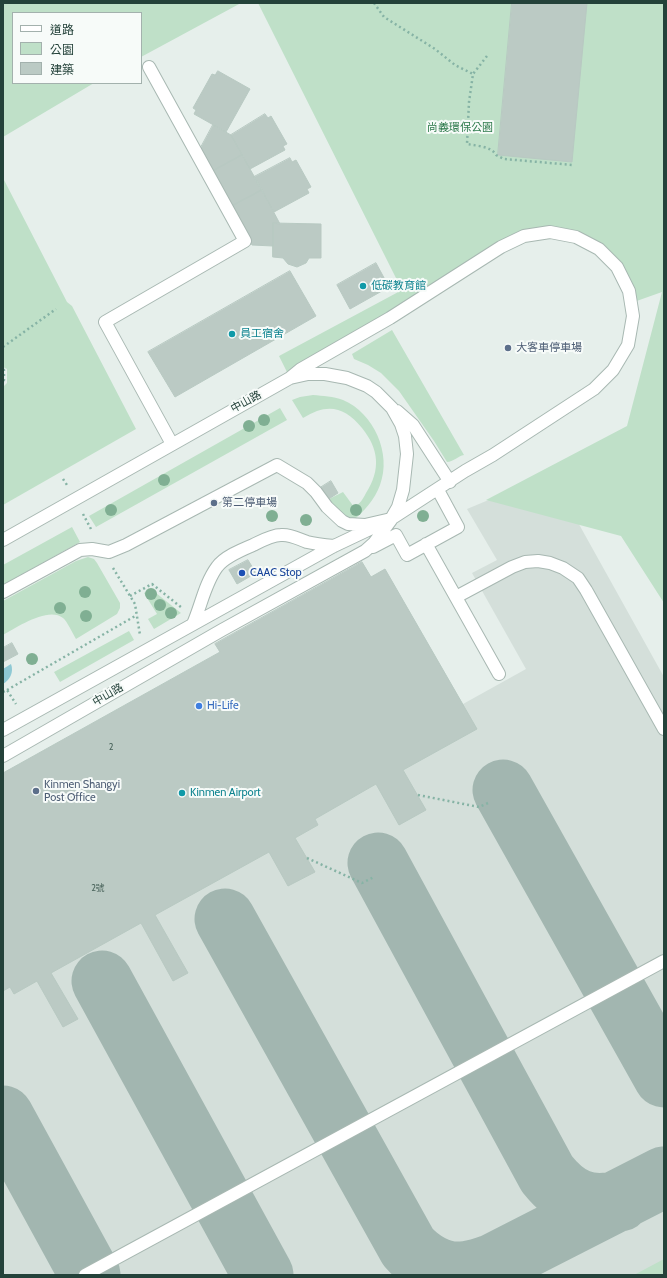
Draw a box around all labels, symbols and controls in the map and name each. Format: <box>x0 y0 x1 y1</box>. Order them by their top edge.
legend <box>12 12 142 84</box>
text: 道路 <box>50 22 74 37</box>
text: 公園 <box>50 42 74 57</box>
text: 建築 <box>50 62 74 77</box>
park label: 尚義環保公園 <box>427 121 493 135</box>
place label: 低碳教育館 <box>371 279 426 293</box>
marker: 低碳教育館 <box>358 281 368 291</box>
place label: 員工宿舍 <box>240 327 284 341</box>
marker: 員工宿舍 <box>227 329 237 339</box>
place label: 大客車停車場 <box>516 341 582 355</box>
marker: 大客車停車場 <box>503 343 513 353</box>
street label: 中山路 <box>228 388 264 416</box>
place label: 第二停車場 <box>222 496 277 510</box>
marker: 第二停車場 <box>209 498 219 508</box>
place label: CAAC Stop <box>250 566 302 580</box>
marker: CAAC Stop <box>237 568 247 578</box>
street label: 中山路 <box>90 681 126 709</box>
place label: Hi-Life <box>207 699 239 713</box>
marker: Hi-Life <box>194 701 204 711</box>
house number: 2 <box>109 742 113 752</box>
place label: Kinmen Shangyi Post Office <box>44 778 120 804</box>
marker: Kinmen Shangyi Post Office <box>31 786 41 796</box>
place label: Kinmen Airport <box>190 786 261 800</box>
marker: Kinmen Airport <box>177 788 187 798</box>
house number: 2號 <box>91 883 105 893</box>

